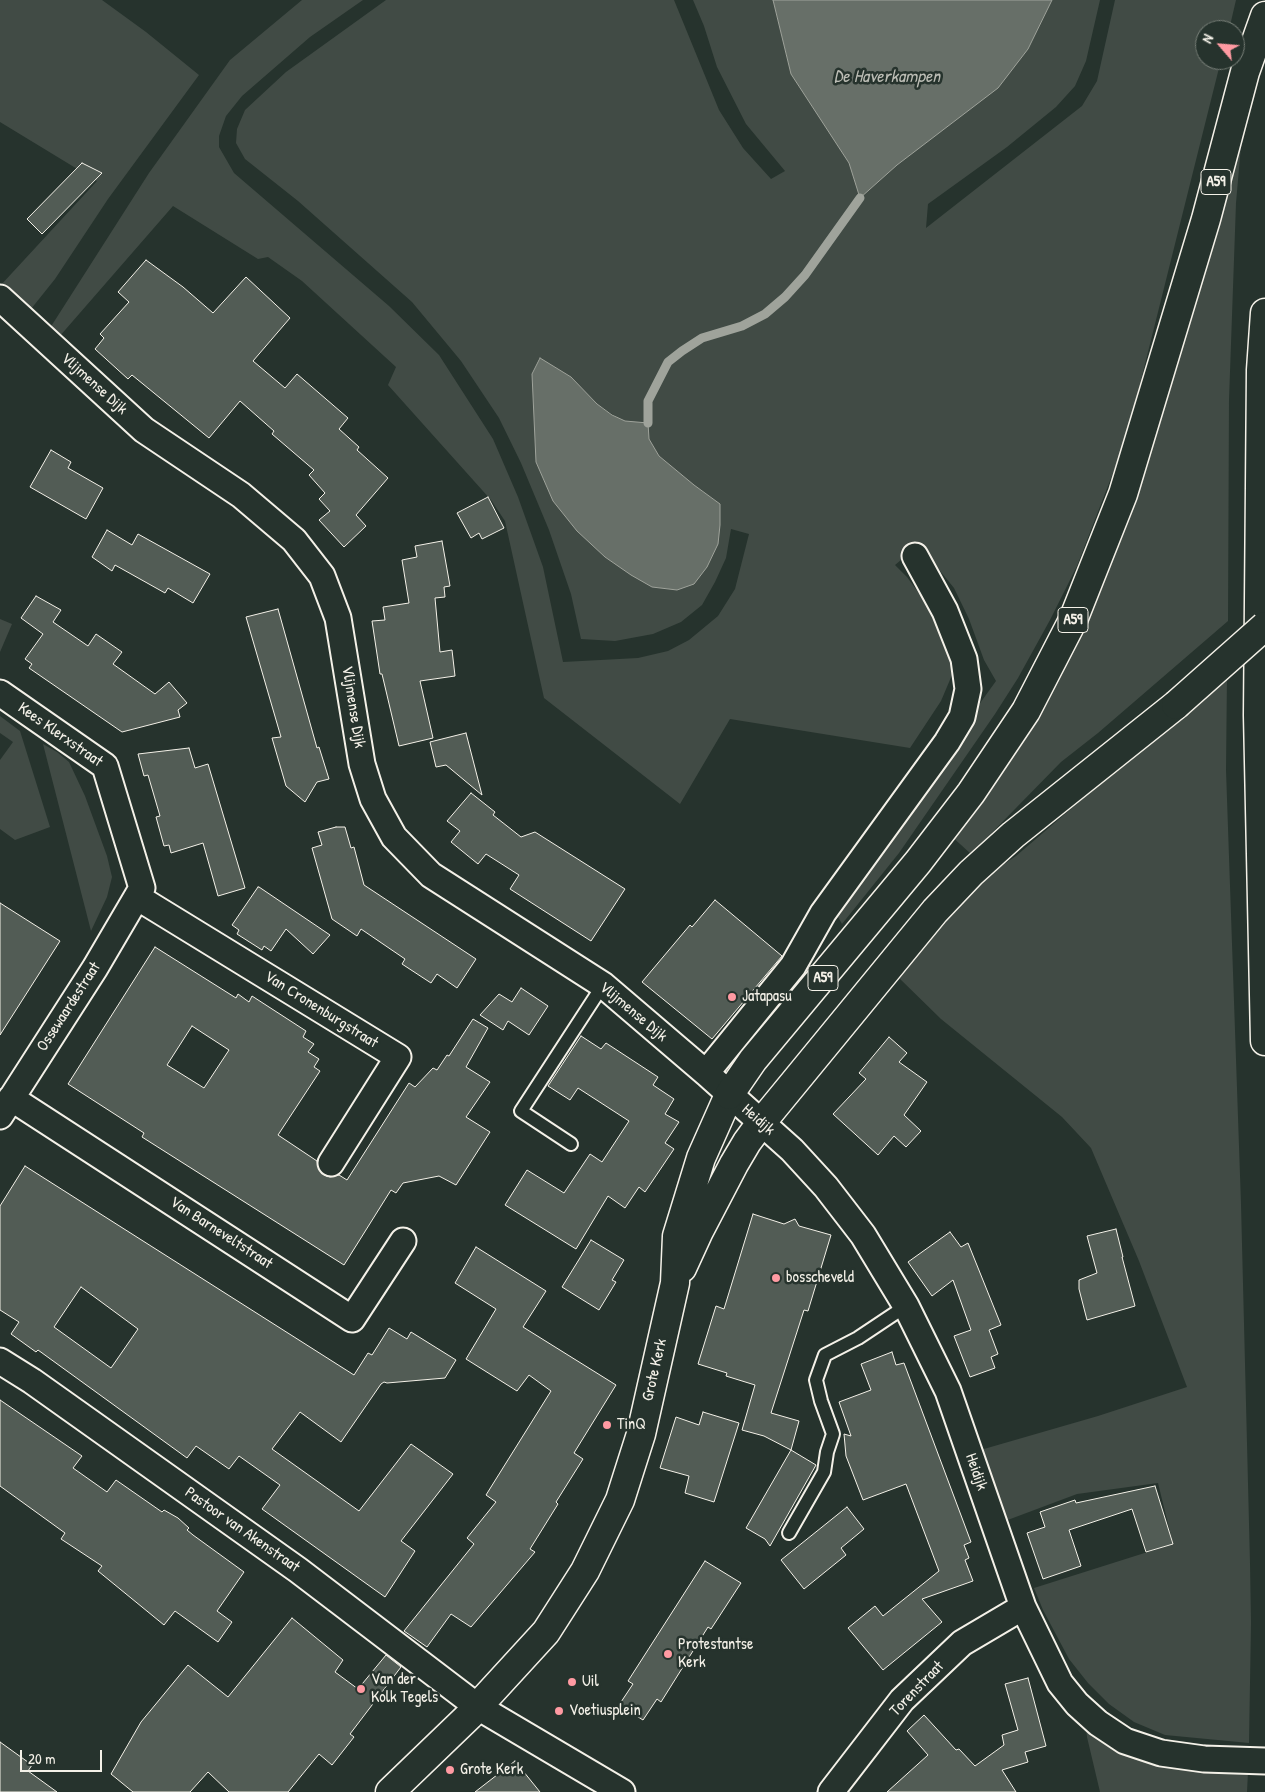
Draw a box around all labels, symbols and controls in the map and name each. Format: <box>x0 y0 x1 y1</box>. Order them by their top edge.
north arrow <box>1195 20 1245 70</box>
text: N <box>1197 31 1217 46</box>
water label: De Haverkampen <box>834 66 940 88</box>
road number: A59 <box>1201 170 1231 194</box>
street label: Vlijmense Dijk <box>57 349 131 419</box>
road number: A59 <box>1058 608 1088 632</box>
street label: Vlijmense Dijk <box>337 665 369 749</box>
street label: Kees Klerxstraat <box>14 699 106 771</box>
street label: Ossewaardestraat <box>33 959 105 1055</box>
road number: A59 <box>808 966 838 990</box>
street label: Van Cronenburgstraat <box>261 967 381 1053</box>
street label: Vlijmense Dijk <box>595 978 671 1046</box>
place label: Jatapasu <box>742 987 792 1007</box>
marker: Jatapasu <box>726 991 738 1003</box>
street label: Heidijk <box>737 1100 779 1140</box>
street label: Van Barneveltstraat <box>166 1193 276 1273</box>
place label: bosscheveld <box>786 1268 854 1288</box>
marker: bosscheveld <box>770 1272 782 1284</box>
street label: Grote Kerk <box>639 1337 671 1403</box>
place label: TinQ <box>617 1415 646 1435</box>
marker: TinQ <box>601 1419 613 1431</box>
street label: Heidijk <box>961 1451 991 1493</box>
street label: Pastoor van Akenstraat <box>181 1483 303 1577</box>
place label: Protestantse Kerk <box>678 1635 753 1673</box>
marker: Protestantse Kerk <box>662 1648 674 1660</box>
street label: Torenstraat <box>886 1657 948 1721</box>
place label: Van der Kolk Tegels <box>371 1670 438 1708</box>
place label: Uil <box>582 1672 599 1692</box>
marker: Uil <box>566 1676 578 1688</box>
marker: Van der Kolk Tegels <box>355 1683 367 1695</box>
place label: Voetiusplein <box>569 1701 641 1721</box>
marker: Voetiusplein <box>553 1705 565 1717</box>
scale bar <box>22 1740 105 1772</box>
text: 20 m <box>28 1748 55 1769</box>
place label: Grote Kerk <box>460 1760 523 1780</box>
marker: Grote Kerk <box>444 1764 456 1776</box>

